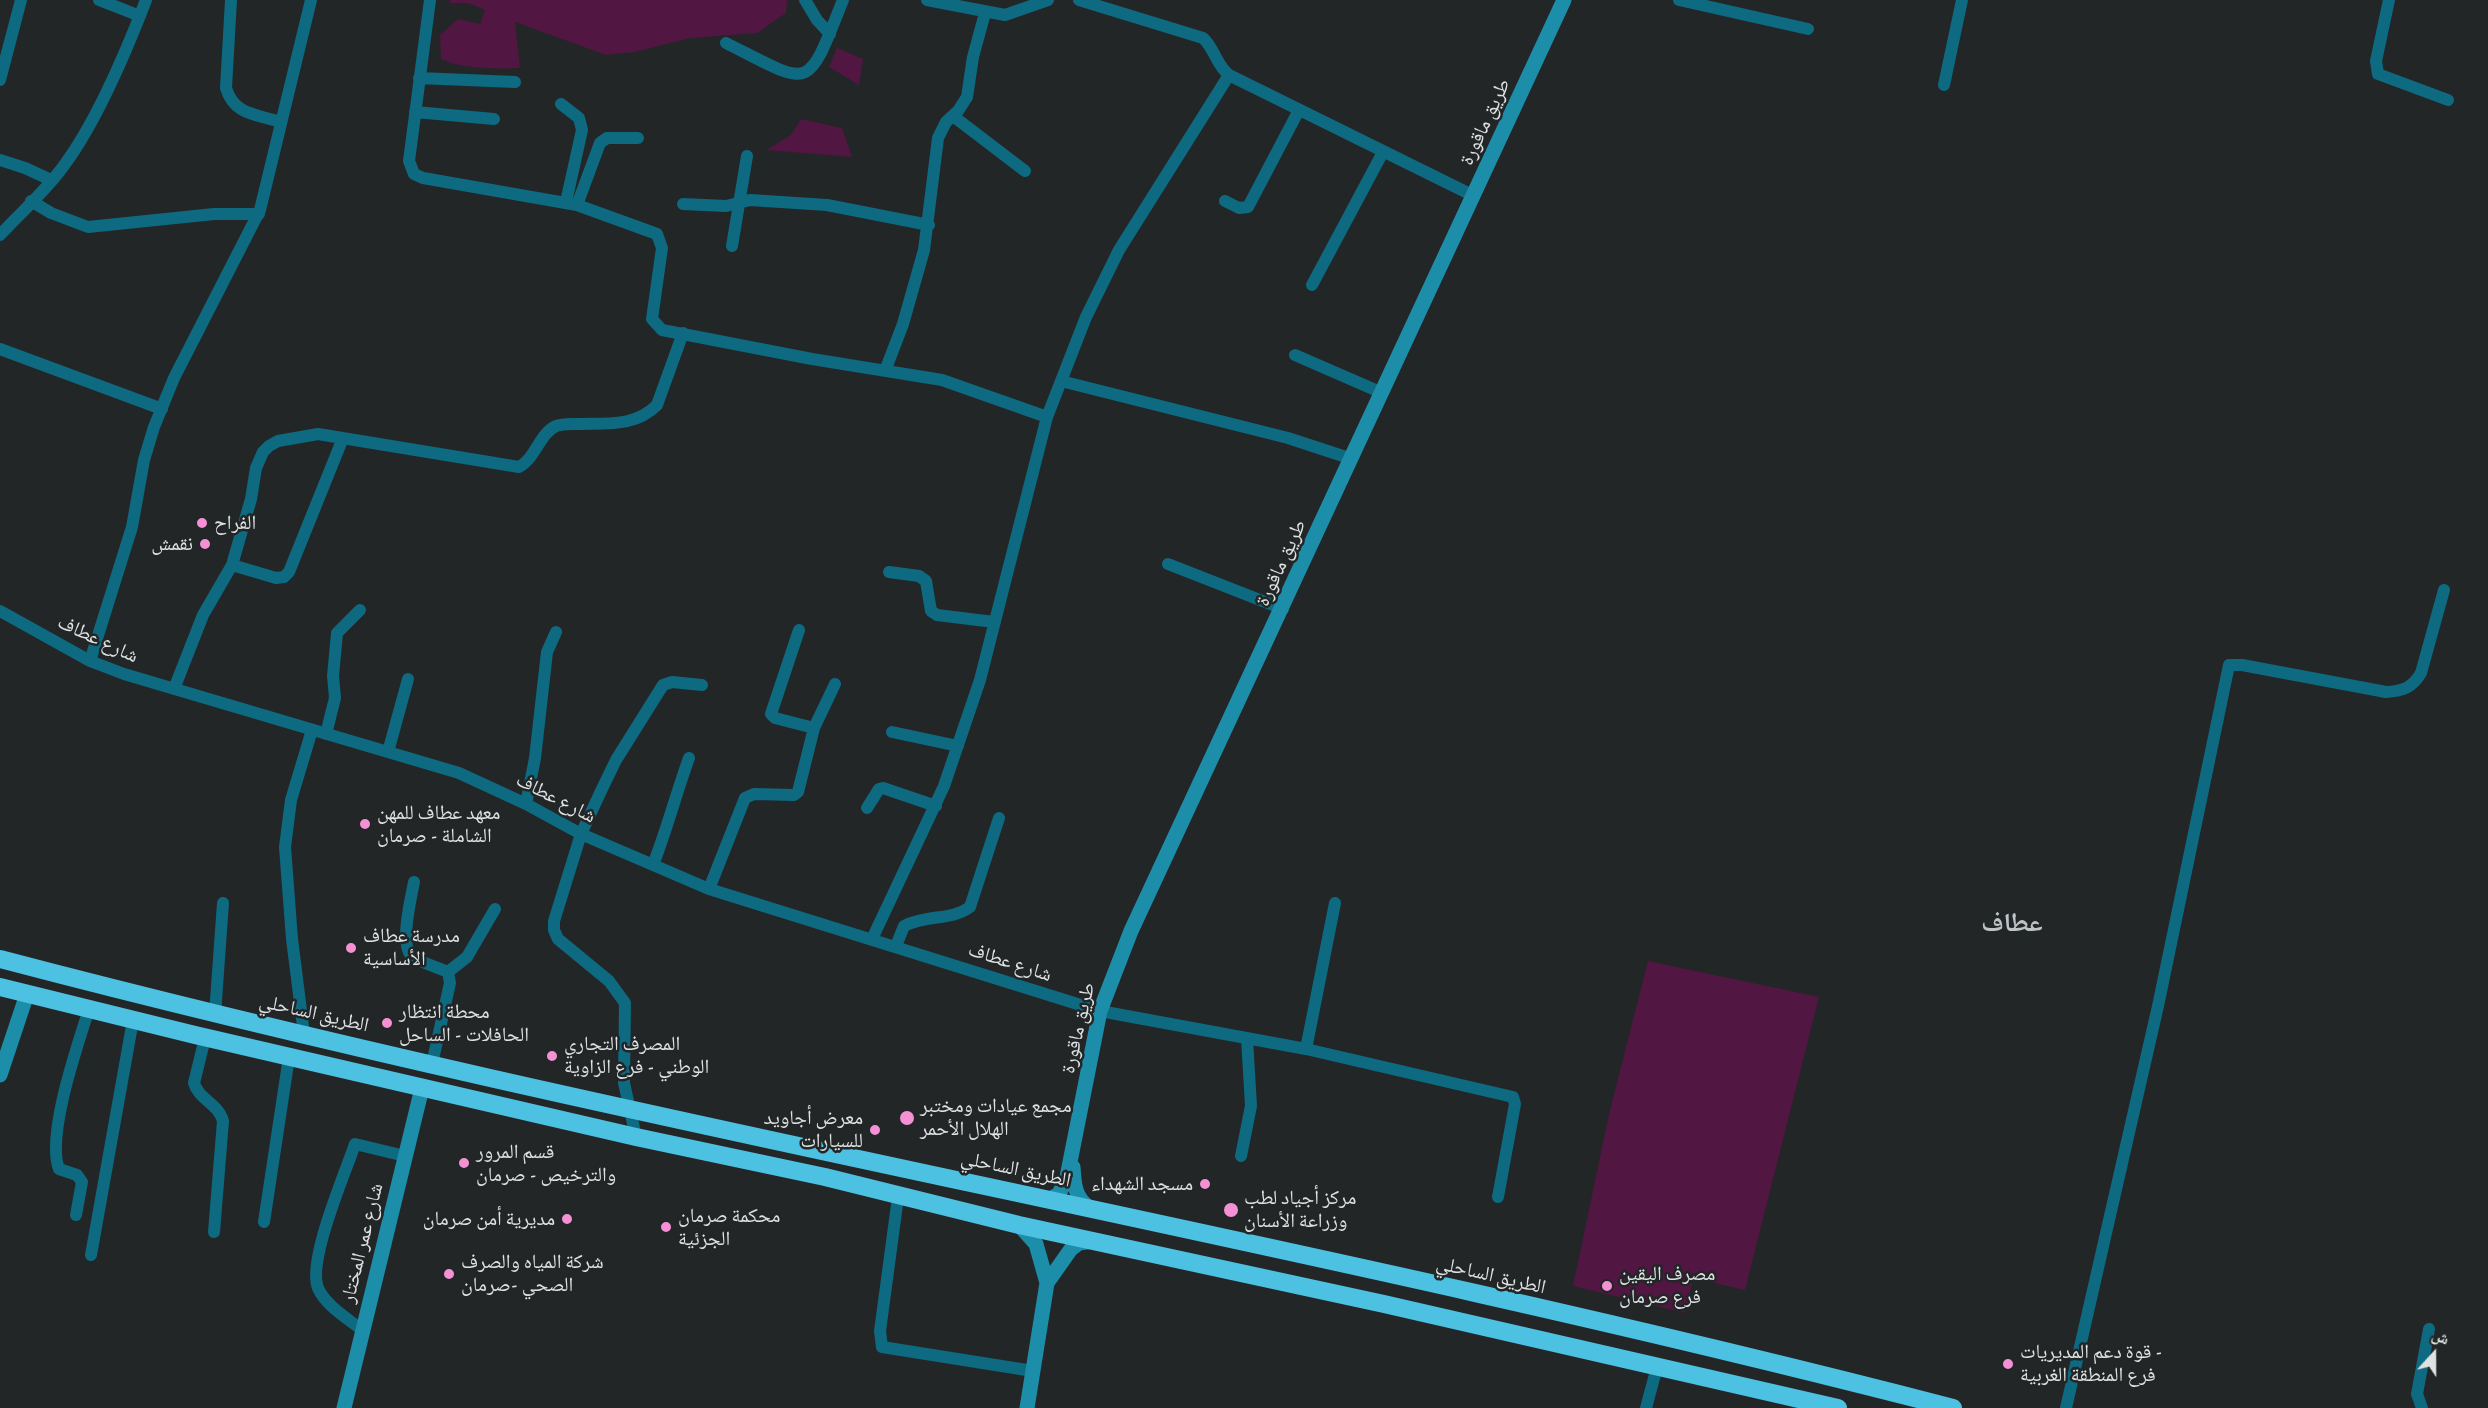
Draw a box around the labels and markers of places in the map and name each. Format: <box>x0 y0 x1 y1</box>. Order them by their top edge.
place label: الفراح <box>214 511 256 535</box>
marker: الفراح <box>195 516 209 530</box>
place label: نقمش <box>151 532 193 556</box>
marker: نقمش <box>198 537 212 551</box>
place label: معهد عطاف للمهن الشاملة - صرمان <box>377 801 500 848</box>
marker: معهد عطاف للمهن الشاملة - صرمان <box>358 817 372 831</box>
place label: مدرسة عطاف الأساسية <box>363 924 460 971</box>
marker: مدرسة عطاف الأساسية <box>344 941 358 955</box>
place label: محطة انتظار الحافلات - الساحل <box>399 1000 529 1047</box>
marker: محطة انتظار الحافلات - الساحل <box>380 1016 394 1030</box>
place label: المصرف التجاري الوطني - فرع الزاوية <box>564 1032 709 1079</box>
marker: المصرف التجاري الوطني - فرع الزاوية <box>545 1049 559 1063</box>
place label: مجمع عيادات ومختبر الهلال الأحمر <box>920 1094 1071 1141</box>
place label: معرض أجاويد للسيارات <box>764 1106 863 1153</box>
marker: مجمع عيادات ومختبر الهلال الأحمر <box>898 1109 916 1127</box>
marker: معرض أجاويد للسيارات <box>868 1123 882 1137</box>
place label: قسم المرور والترخيص - صرمان <box>476 1140 616 1187</box>
marker: قسم المرور والترخيص - صرمان <box>457 1156 471 1170</box>
place label: مسجد الشهداء <box>1091 1172 1193 1196</box>
marker: مسجد الشهداء <box>1198 1177 1212 1191</box>
place label: مركز أجياد لطب وزراعة الأسنان <box>1244 1186 1356 1233</box>
marker: مركز أجياد لطب وزراعة الأسنان <box>1222 1201 1240 1219</box>
place label: محكمة صرمان الجزئية <box>678 1204 780 1251</box>
place label: مديرية أمن صرمان <box>423 1207 555 1231</box>
marker: مديرية أمن صرمان <box>560 1212 574 1226</box>
marker: محكمة صرمان الجزئية <box>659 1220 673 1234</box>
place label: شركة المياه والصرف الصحي -صرمان <box>461 1250 604 1297</box>
place label: مصرف اليقين فرع صرمان <box>1619 1262 1715 1309</box>
marker: شركة المياه والصرف الصحي -صرمان <box>442 1267 456 1281</box>
marker: مصرف اليقين فرع صرمان <box>1600 1279 1614 1293</box>
place label: قوة دعم المديريات - فرع المنطقة الغربية <box>2020 1340 2162 1387</box>
marker: قوة دعم المديريات - فرع المنطقة الغربية <box>2001 1357 2015 1371</box>

